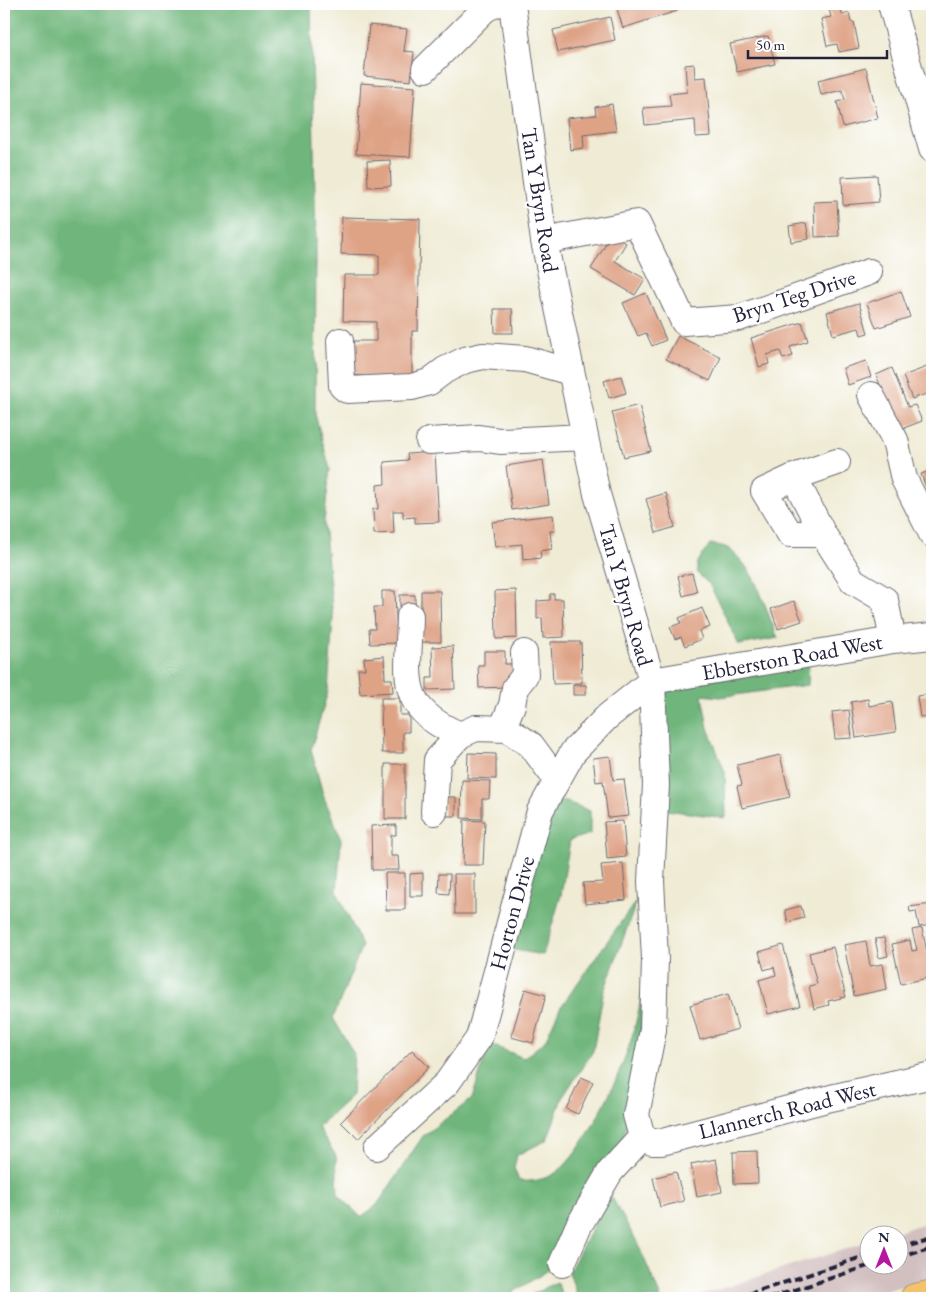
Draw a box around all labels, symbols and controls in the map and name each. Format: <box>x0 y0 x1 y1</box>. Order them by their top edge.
scale bar <box>748 28 887 60</box>
text: 50 m <box>756 35 785 54</box>
street label: Tan Y Bryn Road <box>514 125 566 275</box>
street label: Bryn Teg Drive <box>729 262 860 330</box>
street label: Tan Y Bryn Road <box>592 521 660 670</box>
street label: Ebberston Road West <box>699 627 885 687</box>
street label: Horton Drive <box>483 852 541 973</box>
street label: Llannerch Road West <box>695 1074 879 1146</box>
north arrow <box>858 1224 908 1274</box>
text: N <box>878 1228 890 1246</box>

